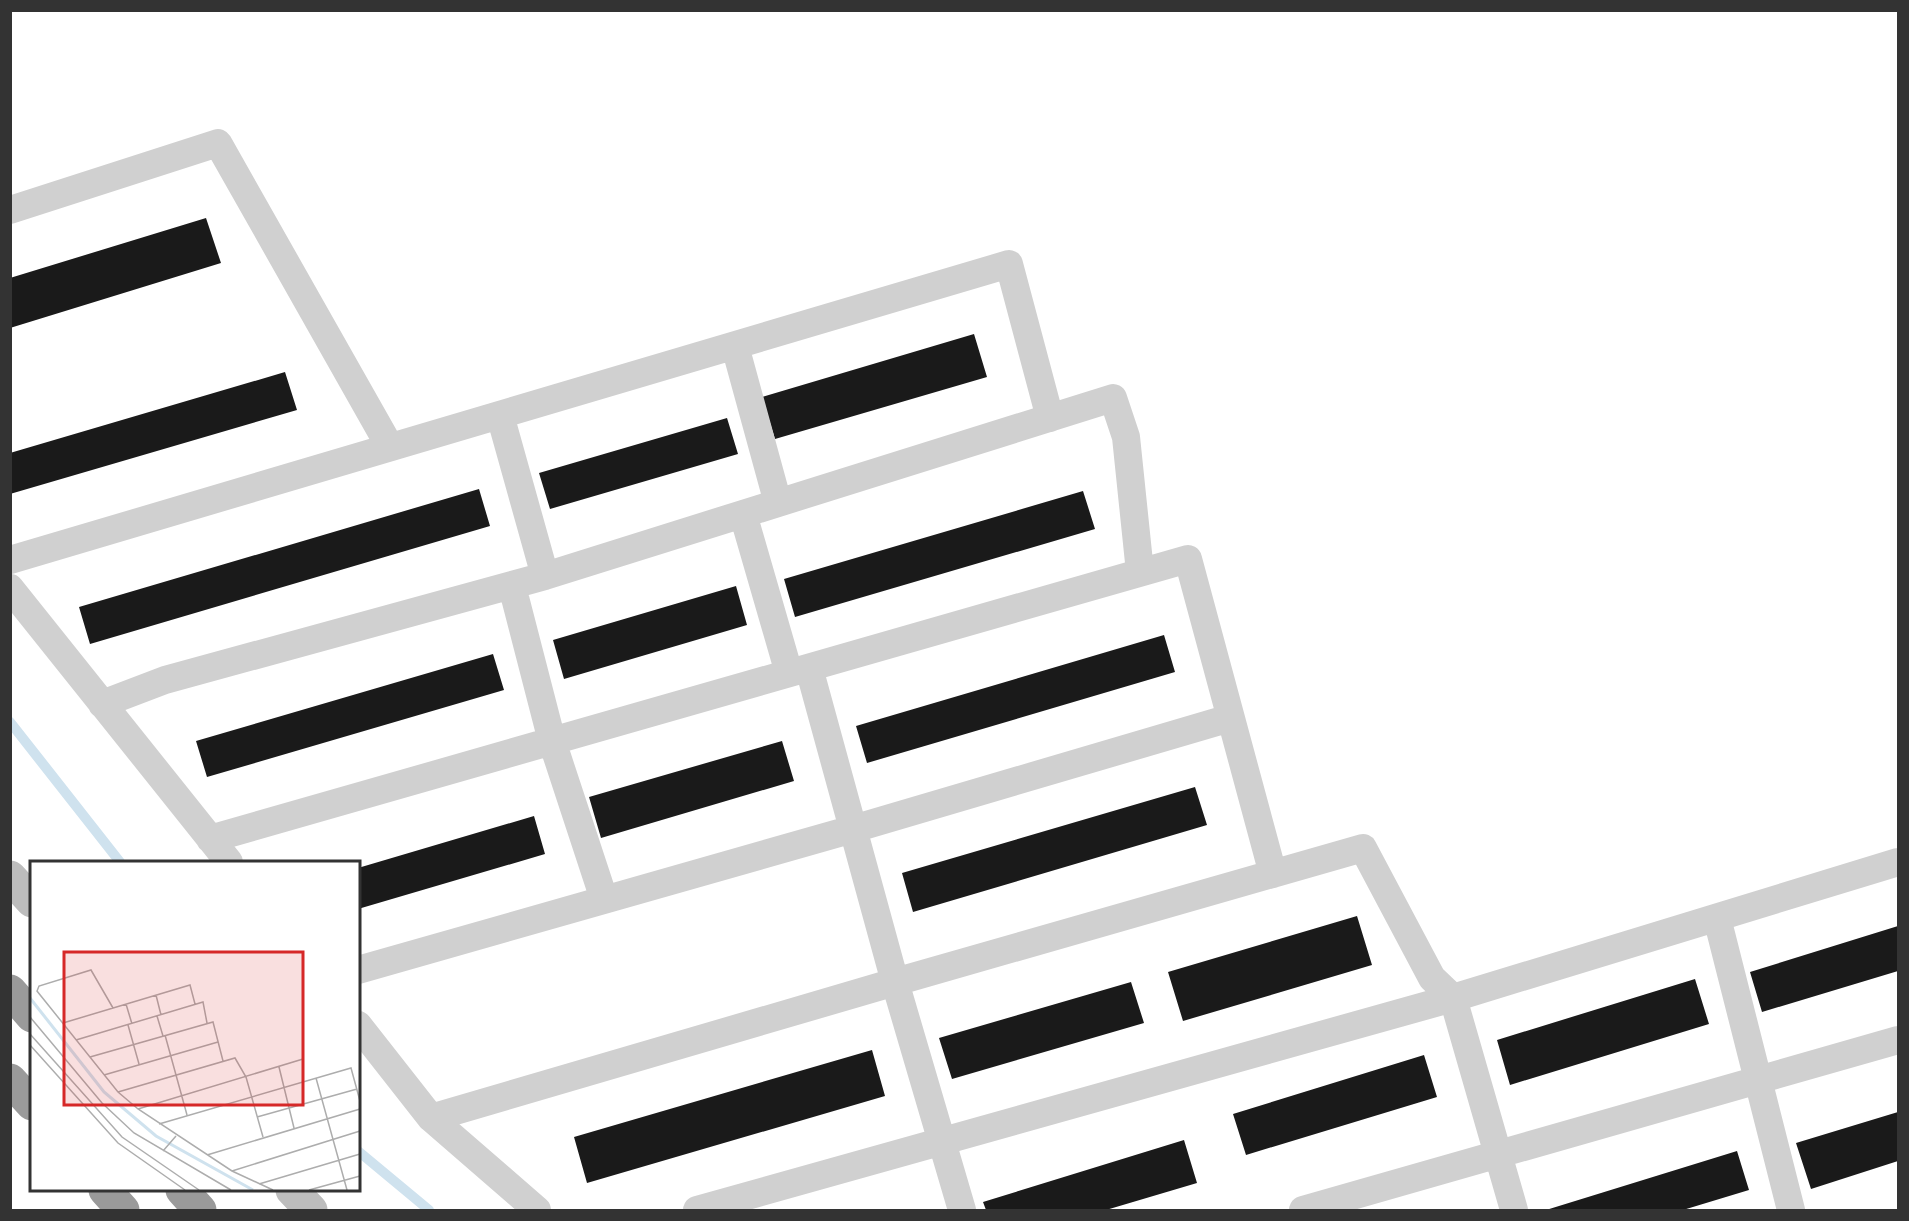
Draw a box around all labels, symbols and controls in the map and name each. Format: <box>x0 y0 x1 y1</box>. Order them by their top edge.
inset map <box>30 861 360 1191</box>

